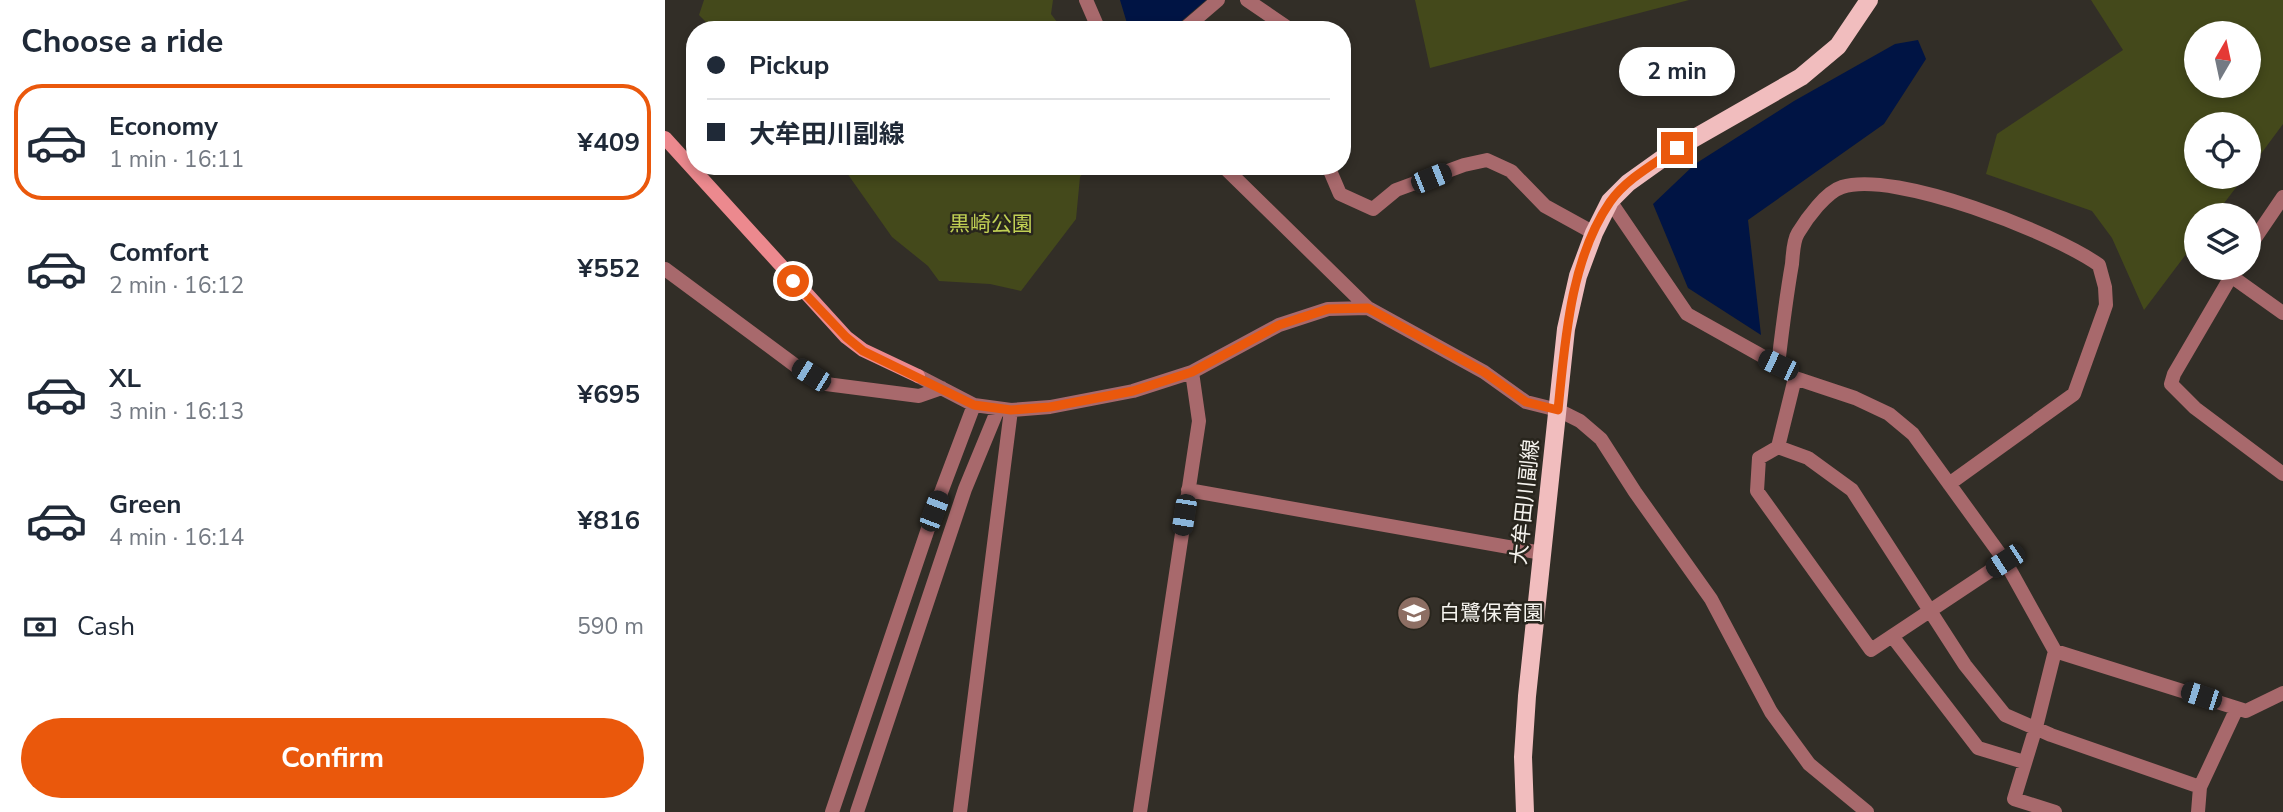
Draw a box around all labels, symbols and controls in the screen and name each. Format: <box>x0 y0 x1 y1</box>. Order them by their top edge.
text: Choose a ride <box>21 20 223 63</box>
north arrow <box>2184 21 2261 98</box>
map controls <box>2184 21 2261 280</box>
callout: 2 min <box>1619 46 1735 96</box>
text: Pickup <box>749 48 829 83</box>
text: 2 min <box>1647 56 1707 87</box>
text: Economy <box>109 109 218 144</box>
icon: car <box>25 111 88 174</box>
button: locate <box>2184 112 2261 189</box>
text: 大牟田川副線 <box>749 117 905 152</box>
text: ¥409 <box>578 125 640 160</box>
route end <box>1661 132 1693 164</box>
text: 1 min · 16:11 <box>109 144 244 175</box>
car <box>1408 160 1455 196</box>
button: layers <box>2184 203 2261 280</box>
park label: 黒崎公園 <box>949 210 1033 238</box>
text: Comfort <box>109 235 209 270</box>
icon: car <box>25 237 88 300</box>
text: ¥552 <box>578 251 640 286</box>
route start <box>777 265 809 297</box>
text: 2 min · 16:12 <box>109 270 244 301</box>
car <box>1755 346 1802 384</box>
car <box>788 355 835 395</box>
text: XL <box>109 361 141 396</box>
icon: car <box>25 363 88 426</box>
text: ¥695 <box>578 377 640 412</box>
text: 3 min · 16:13 <box>109 396 244 427</box>
street label: 大牟田川副線 <box>1504 438 1546 566</box>
text: Green <box>109 487 182 522</box>
car <box>917 488 952 534</box>
icon: car <box>25 489 88 552</box>
car <box>1171 493 1198 537</box>
text: ¥816 <box>578 503 640 538</box>
text: 4 min · 16:14 <box>109 522 244 553</box>
car <box>1982 541 2029 581</box>
school or university icon: 白鷺保育園 <box>1395 594 1433 632</box>
place label: 白鷺保育園 <box>1439 599 1544 627</box>
icon: cash <box>21 608 59 646</box>
text: Cash <box>77 609 135 644</box>
text: 590 m <box>577 611 644 642</box>
car <box>2178 680 2225 712</box>
button: Confirm <box>21 718 644 798</box>

